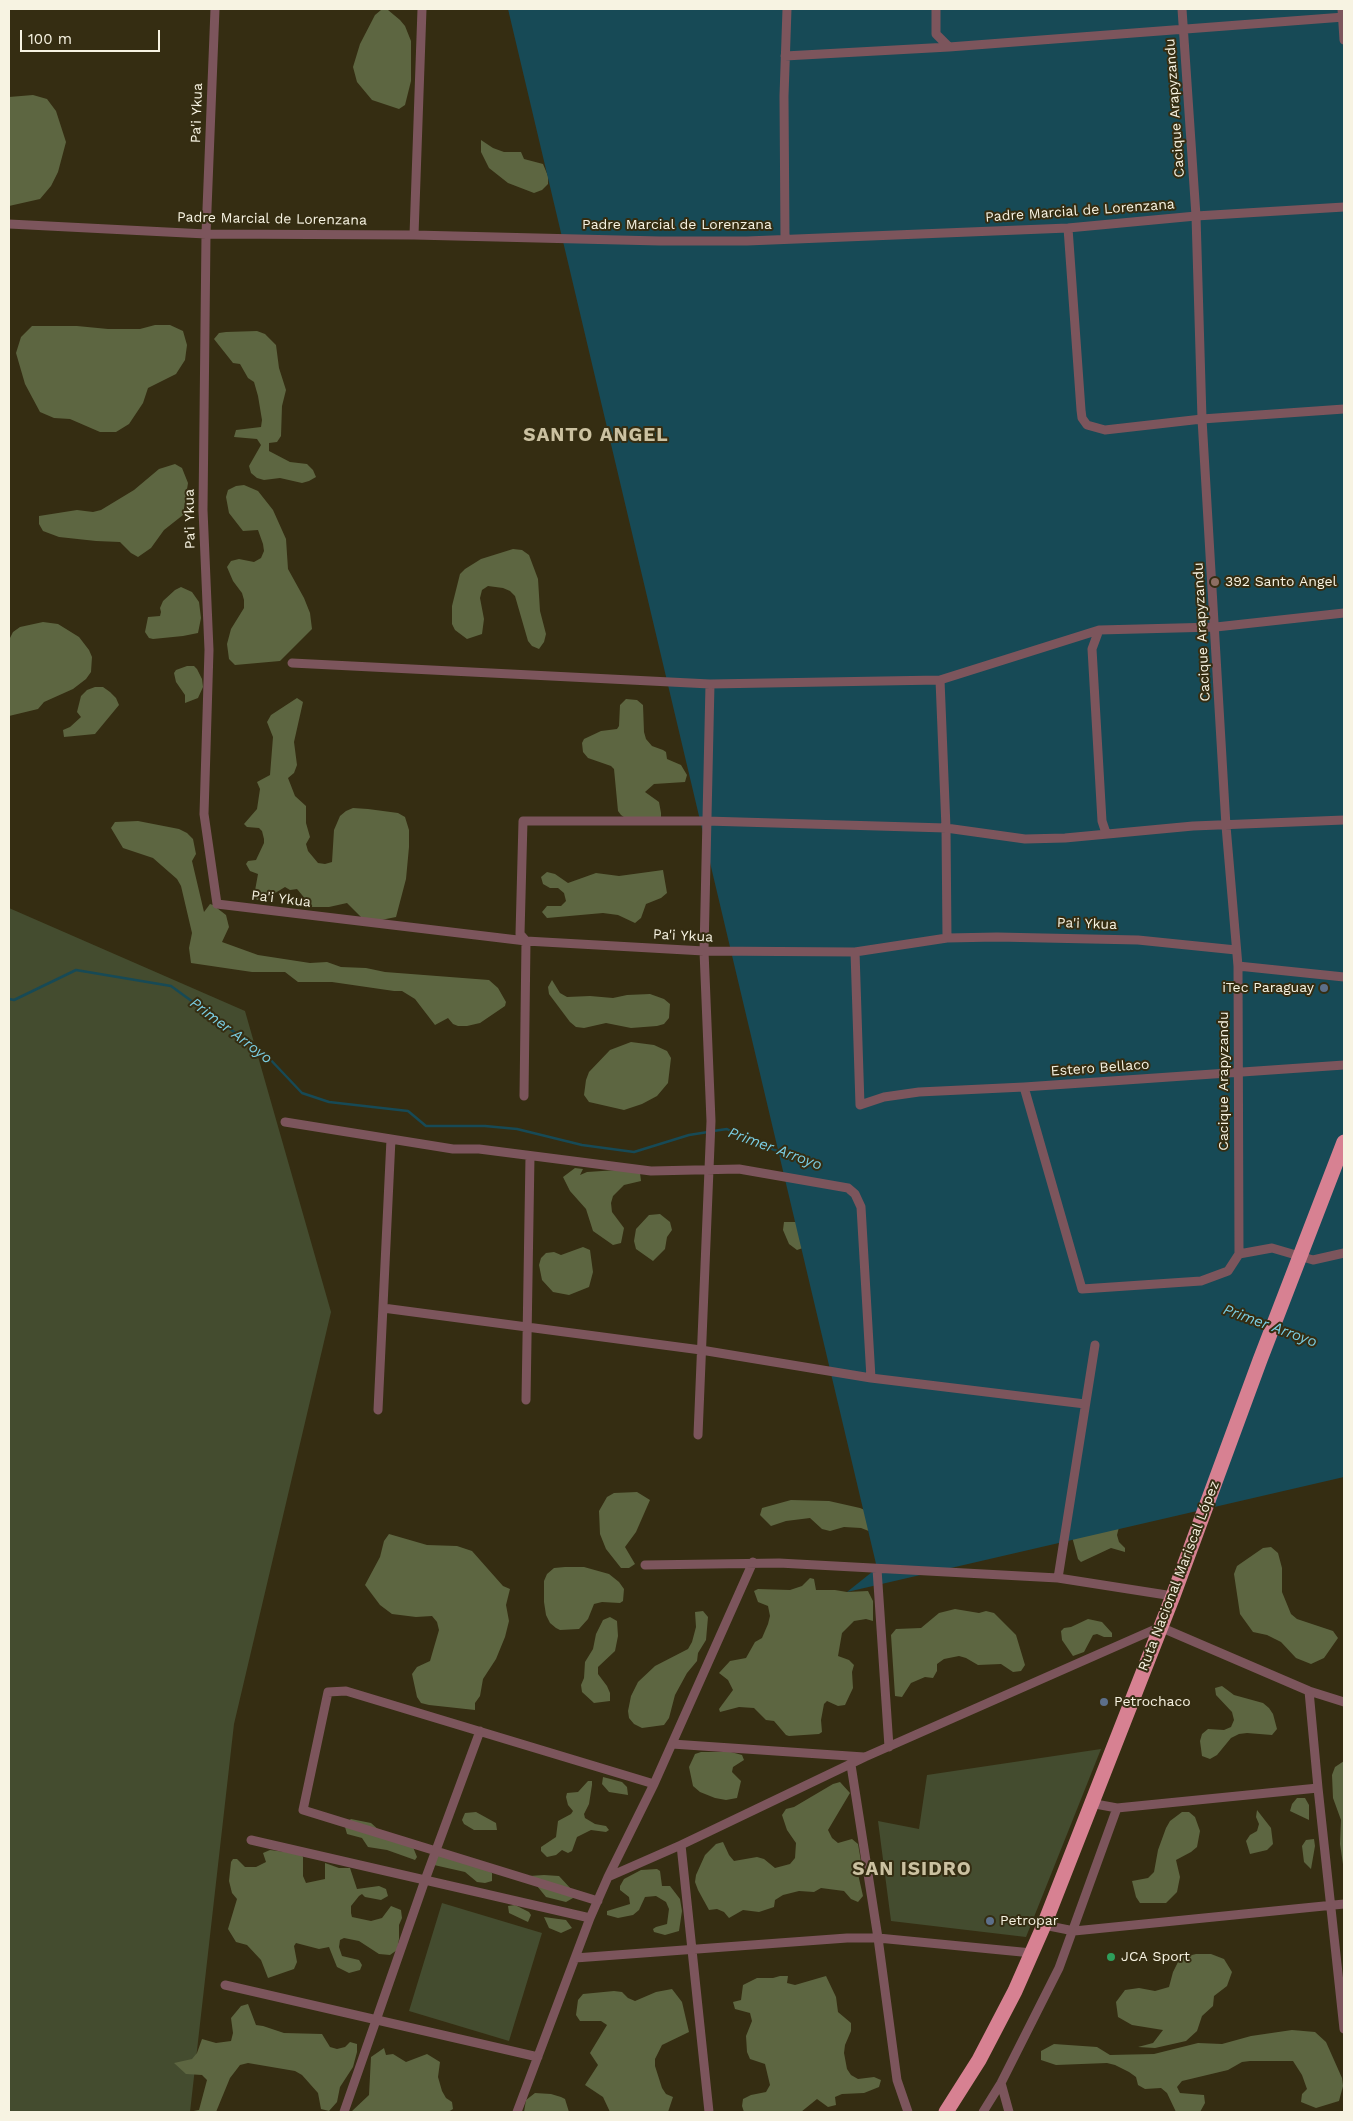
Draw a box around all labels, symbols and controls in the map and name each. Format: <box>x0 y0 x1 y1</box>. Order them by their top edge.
scale bar <box>22 20 162 52</box>
text: 100 m <box>28 30 72 48</box>
street label: Cacique Arapyzandu <box>1162 38 1188 178</box>
street label: Pa'i Ykua <box>188 83 206 143</box>
street label: Padre Marcial de Lorenzana <box>985 196 1175 226</box>
street label: Padre Marcial de Lorenzana <box>177 209 367 229</box>
street label: Padre Marcial de Lorenzana <box>582 217 772 233</box>
district label: SANTO ANGEL <box>522 424 670 446</box>
street label: Pa'i Ykua <box>181 489 199 549</box>
street label: Cacique Arapyzandu <box>1190 562 1214 702</box>
place label: 392 Santo Angel <box>1225 574 1337 590</box>
marker: 392 Santo Angel <box>1209 576 1221 588</box>
street label: Pa'i Ykua <box>250 887 312 911</box>
street label: Pa'i Ykua <box>1057 915 1117 933</box>
street label: Pa'i Ykua <box>653 926 713 946</box>
place label: iTec Paraguay <box>1222 980 1314 996</box>
marker: iTec Paraguay <box>1318 982 1330 994</box>
water label: Primer Arroyo <box>186 994 276 1068</box>
street label: Cacique Arapyzandu <box>1216 1011 1232 1151</box>
street label: Estero Bellaco <box>1050 1056 1150 1080</box>
water label: Primer Arroyo <box>726 1124 824 1174</box>
water label: Primer Arroyo <box>1221 1301 1319 1351</box>
street label: Ruta Nacional Mariscal López <box>1135 1479 1223 1673</box>
place label: Petrochaco <box>1114 1694 1191 1710</box>
marker: Petrochaco <box>1098 1696 1110 1708</box>
district label: SAN ISIDRO <box>851 1858 973 1880</box>
place label: Petropar <box>1000 1913 1058 1929</box>
marker: Petropar <box>984 1915 996 1927</box>
place label: JCA Sport <box>1121 1949 1190 1965</box>
marker: JCA Sport <box>1105 1951 1117 1963</box>

